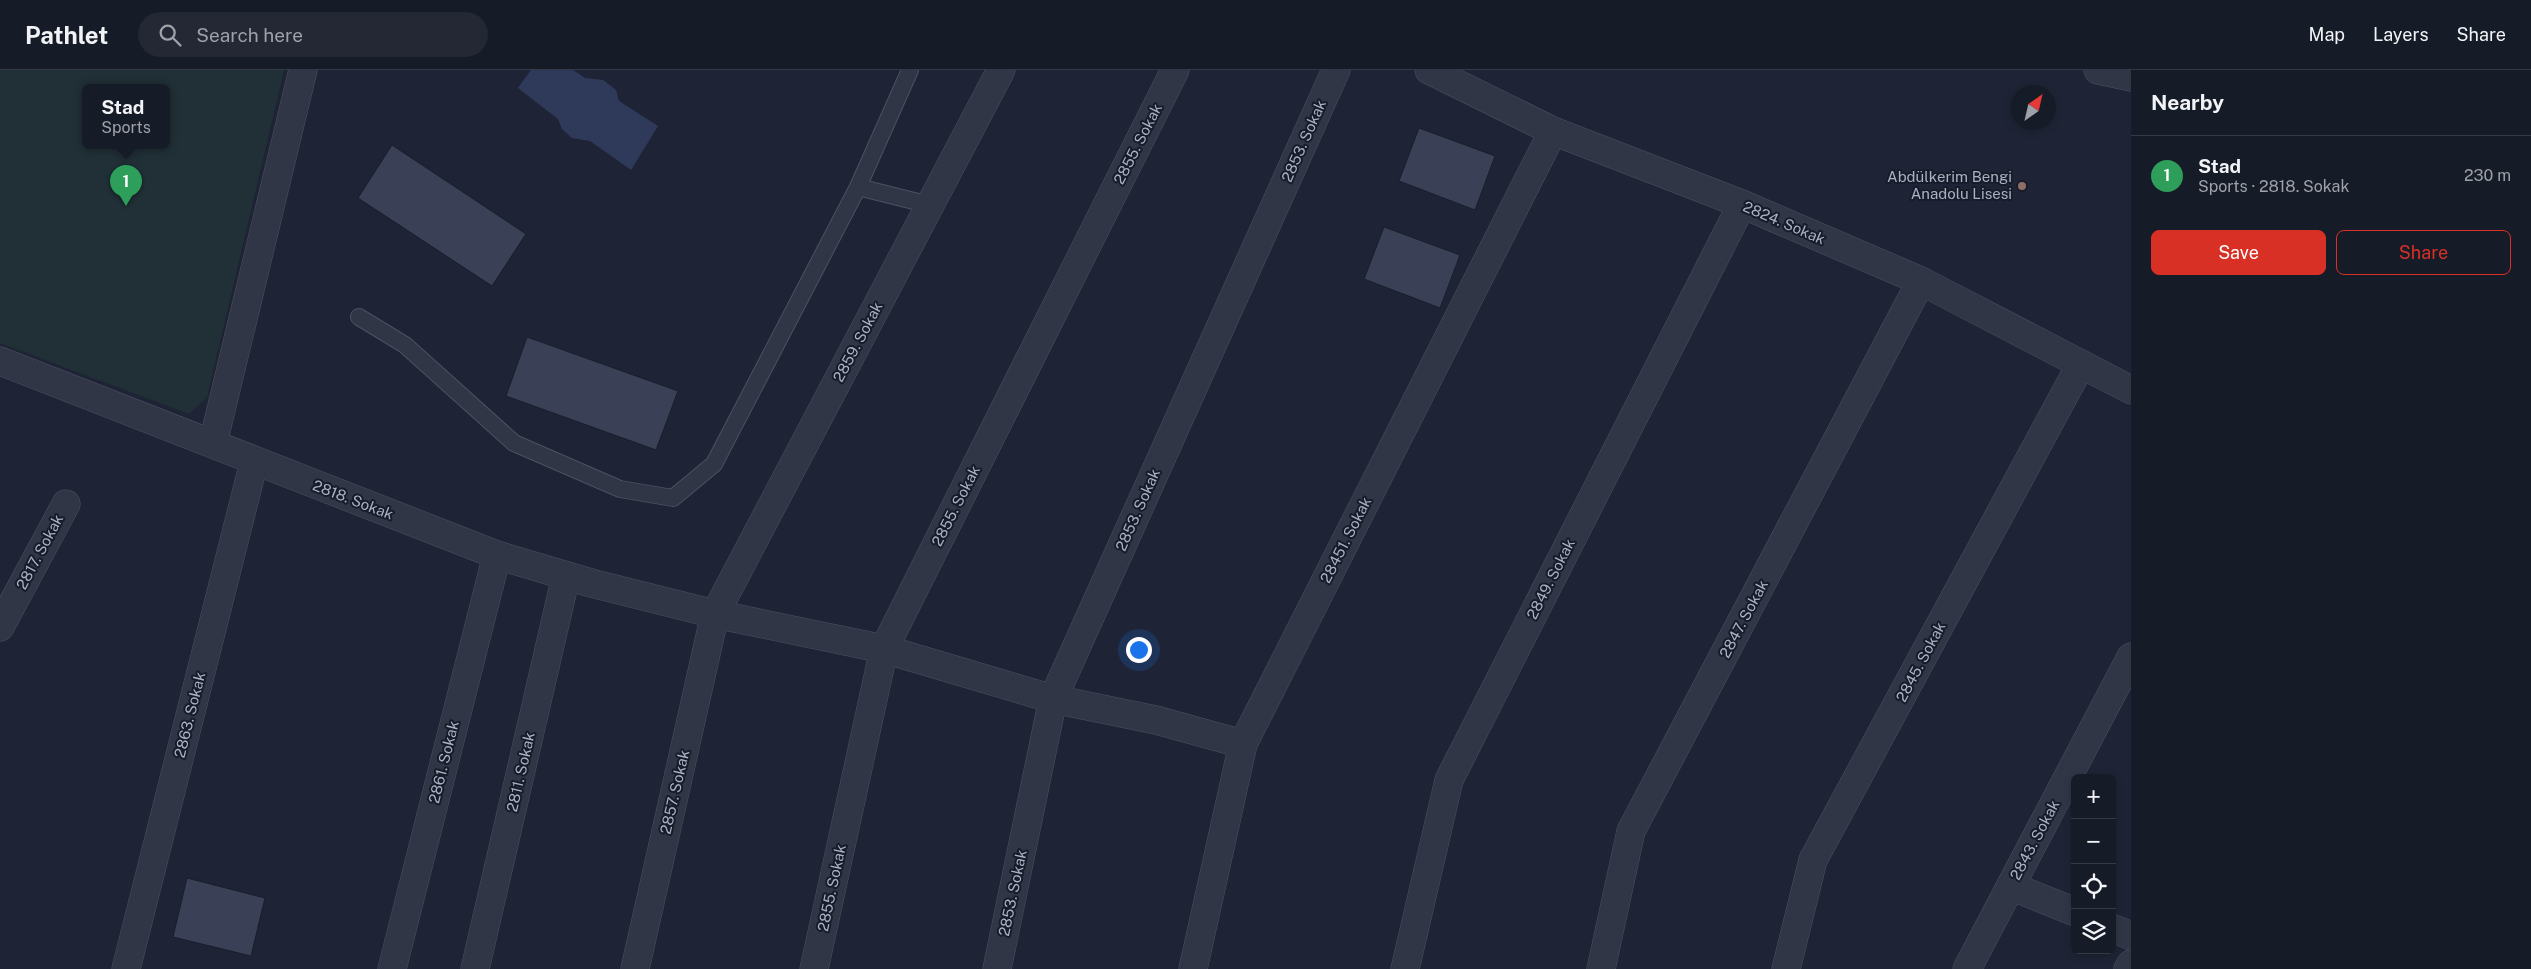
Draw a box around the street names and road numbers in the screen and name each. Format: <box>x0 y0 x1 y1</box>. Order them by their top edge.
street label: 2853. Sokak <box>1278 97 1329 184</box>
street label: 2855. Sokak <box>1110 101 1165 187</box>
street label: 2824. Sokak <box>1741 198 1828 247</box>
street label: 2859. Sokak <box>829 299 886 385</box>
street label: 2855. Sokak <box>928 463 983 549</box>
street label: 2853. Sokak <box>1112 466 1163 553</box>
street label: 2818. Sokak <box>311 476 396 523</box>
street label: 28451. Sokak <box>1317 494 1374 586</box>
street label: 2817. Sokak <box>13 511 66 592</box>
street label: 2849. Sokak <box>1523 536 1578 622</box>
street label: 2847. Sokak <box>1716 577 1771 661</box>
street label: 2845. Sokak <box>1892 619 1949 705</box>
street label: 2863. Sokak <box>171 670 208 759</box>
street label: 2861. Sokak <box>425 719 462 805</box>
street label: 2811. Sokak <box>503 730 538 813</box>
street label: 2857. Sokak <box>657 748 692 836</box>
street label: 2843. Sokak <box>2006 797 2063 883</box>
street label: 2855. Sokak <box>814 843 849 933</box>
street label: 2853. Sokak <box>995 848 1030 938</box>

